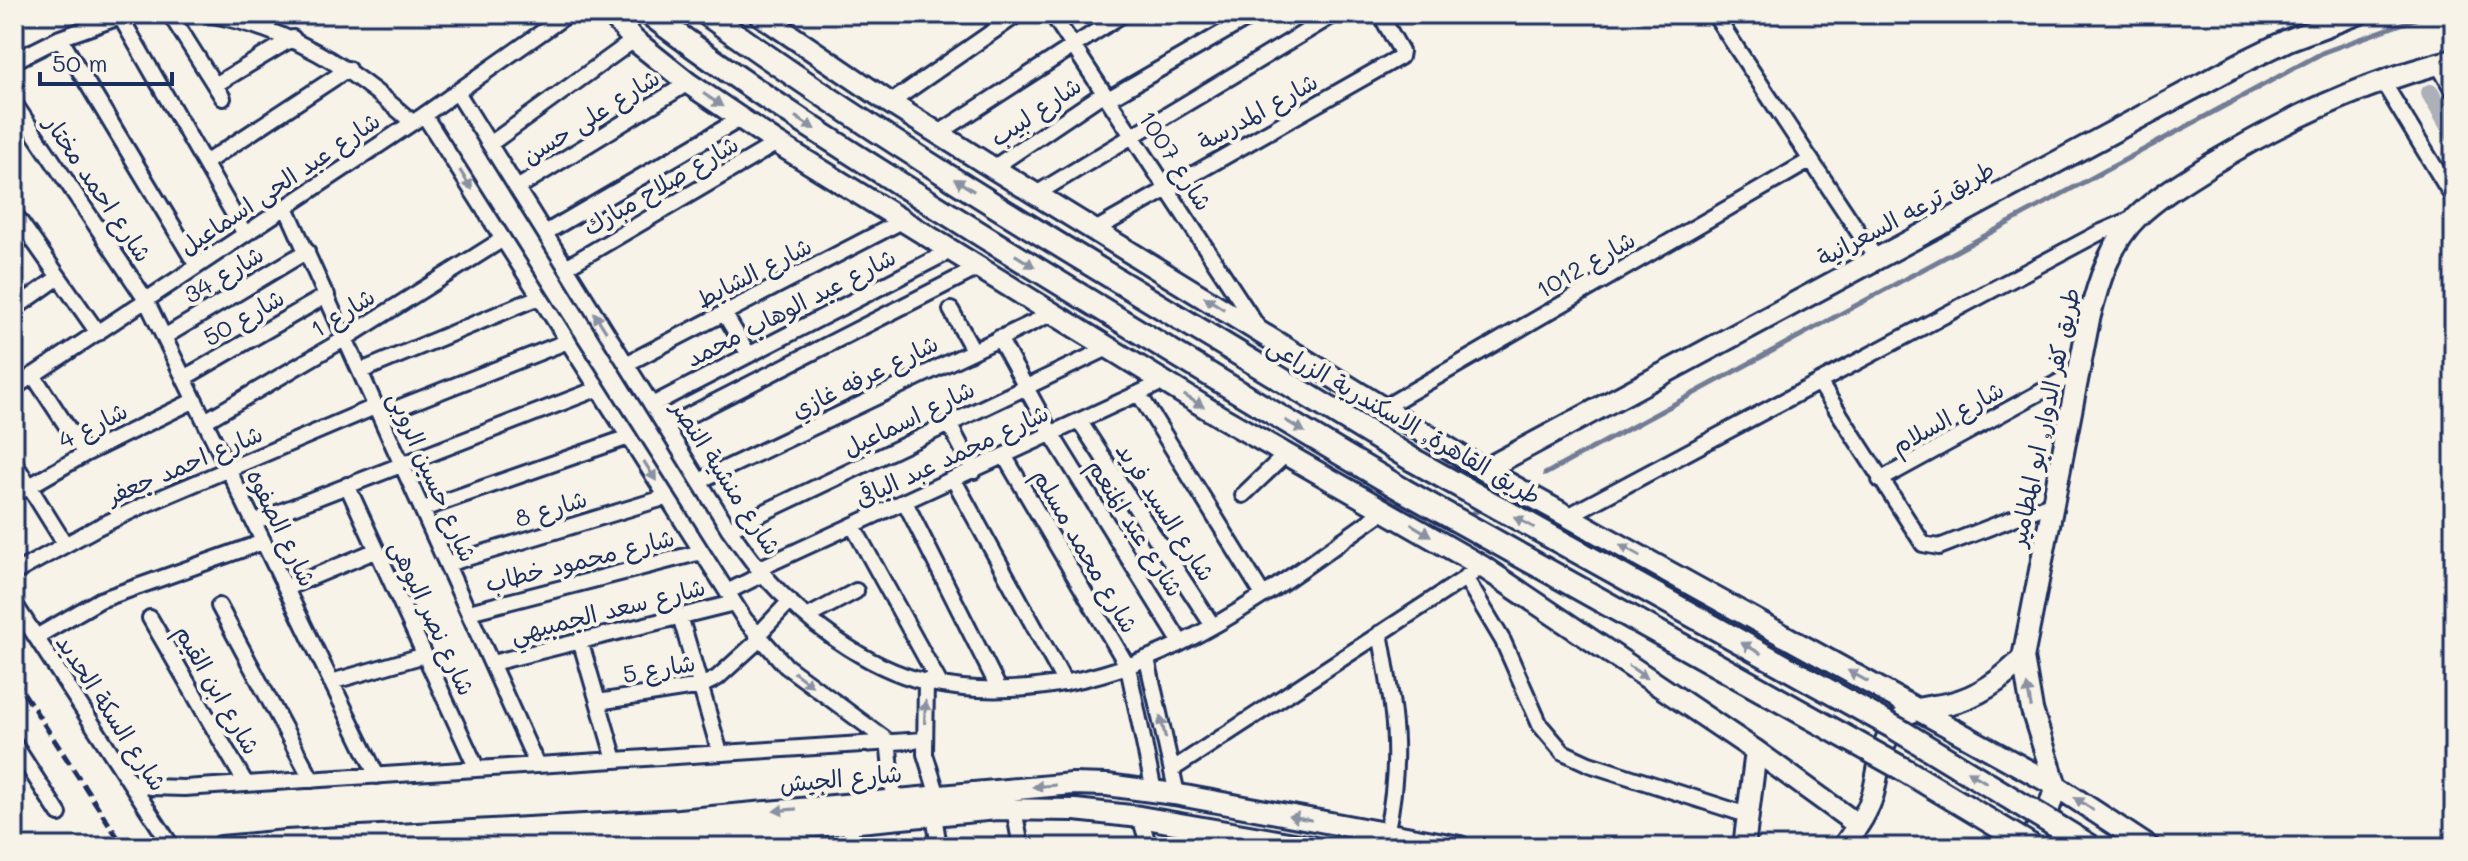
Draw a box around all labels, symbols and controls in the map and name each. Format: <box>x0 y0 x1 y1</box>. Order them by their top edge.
scale bar <box>40 36 172 86</box>
text: 50 m <box>52 47 108 78</box>
street label: شارع على حسن <box>516 61 666 173</box>
street label: شارع المدرسة <box>1192 65 1324 159</box>
street label: شارع لبيب <box>984 69 1088 155</box>
one-way arrow <box>702 92 724 107</box>
street label: شارع عبد الحى اسماعيل <box>173 104 387 264</box>
street label: شارع 1007 <box>1130 104 1220 218</box>
street label: شارع احمد مختار <box>35 107 160 269</box>
one-way arrow <box>794 116 816 130</box>
street label: شارع صلاح مبارك <box>577 128 745 244</box>
street label: طريق ترعه السعرانية <box>1811 153 1999 272</box>
one-way arrow <box>458 170 473 191</box>
one-way arrow <box>953 178 975 192</box>
street label: شارع 1012 <box>1530 223 1642 307</box>
street label: شارع الشايط <box>690 229 818 317</box>
street label: شارع 34 <box>178 238 270 312</box>
street label: شارع عبد الوهاب محمد <box>680 240 902 376</box>
one-way arrow <box>1014 254 1036 268</box>
street label: شارع 1 <box>304 280 382 346</box>
street label: شارع 50 <box>197 281 291 355</box>
street label: طريق كفر الدوار, ابو المطامير <box>2001 285 2087 551</box>
one-way arrow <box>1203 297 1225 311</box>
one-way arrow <box>593 310 608 333</box>
street label: شارع عرفه غازي <box>786 327 944 427</box>
street label: طريق القاهرة, الاسكندرية الزراعى <box>1262 329 1547 512</box>
street label: شارع اسماعيل <box>837 372 981 466</box>
street label: شارع السلام <box>1886 373 2011 464</box>
street label: شارع حسين الروبى <box>379 386 485 568</box>
street label: شارع منشية النصر <box>662 392 789 562</box>
street label: شارع 4 <box>52 394 134 458</box>
one-way arrow <box>1183 394 1205 408</box>
street label: شارع محمد عبد الباقى <box>850 396 1054 516</box>
street label: شارع احمد جعفر <box>100 417 268 514</box>
one-way arrow <box>1284 419 1306 433</box>
street label: شارع السيد فريد <box>1107 436 1223 588</box>
street label: شارع عبد المنعم <box>1078 452 1191 604</box>
one-way arrow <box>643 460 657 482</box>
street label: شارع محمد مسلم <box>1023 462 1146 640</box>
street label: شارع الصفوه <box>238 463 324 593</box>
street label: شارع 8 <box>511 482 591 536</box>
one-way arrow <box>1513 515 1535 529</box>
street label: شارع محمود خطاب <box>482 521 678 601</box>
one-way arrow <box>1410 522 1432 536</box>
street label: شارع نصر البوهى <box>381 535 483 701</box>
one-way arrow <box>1619 544 1641 558</box>
street label: شارع سعد الجمبيهي <box>507 570 710 656</box>
street label: شارع ابن القيم <box>165 619 268 762</box>
street label: شارع السكة الحديد <box>47 628 175 798</box>
one-way arrow <box>1740 641 1763 655</box>
street label: شارع 5 <box>620 646 698 692</box>
one-way arrow <box>1628 664 1649 679</box>
one-way arrow <box>1847 669 1869 683</box>
one-way arrow <box>793 670 814 686</box>
one-way arrow <box>2022 683 2035 708</box>
one-way arrow <box>918 699 931 724</box>
one-way arrow <box>1156 714 1169 739</box>
street label: شارع الجيش <box>778 757 904 801</box>
one-way arrow <box>1966 770 1988 784</box>
one-way arrow <box>1031 780 1056 793</box>
one-way arrow <box>2073 798 2095 812</box>
one-way arrow <box>772 804 797 817</box>
one-way arrow <box>1288 812 1313 824</box>

